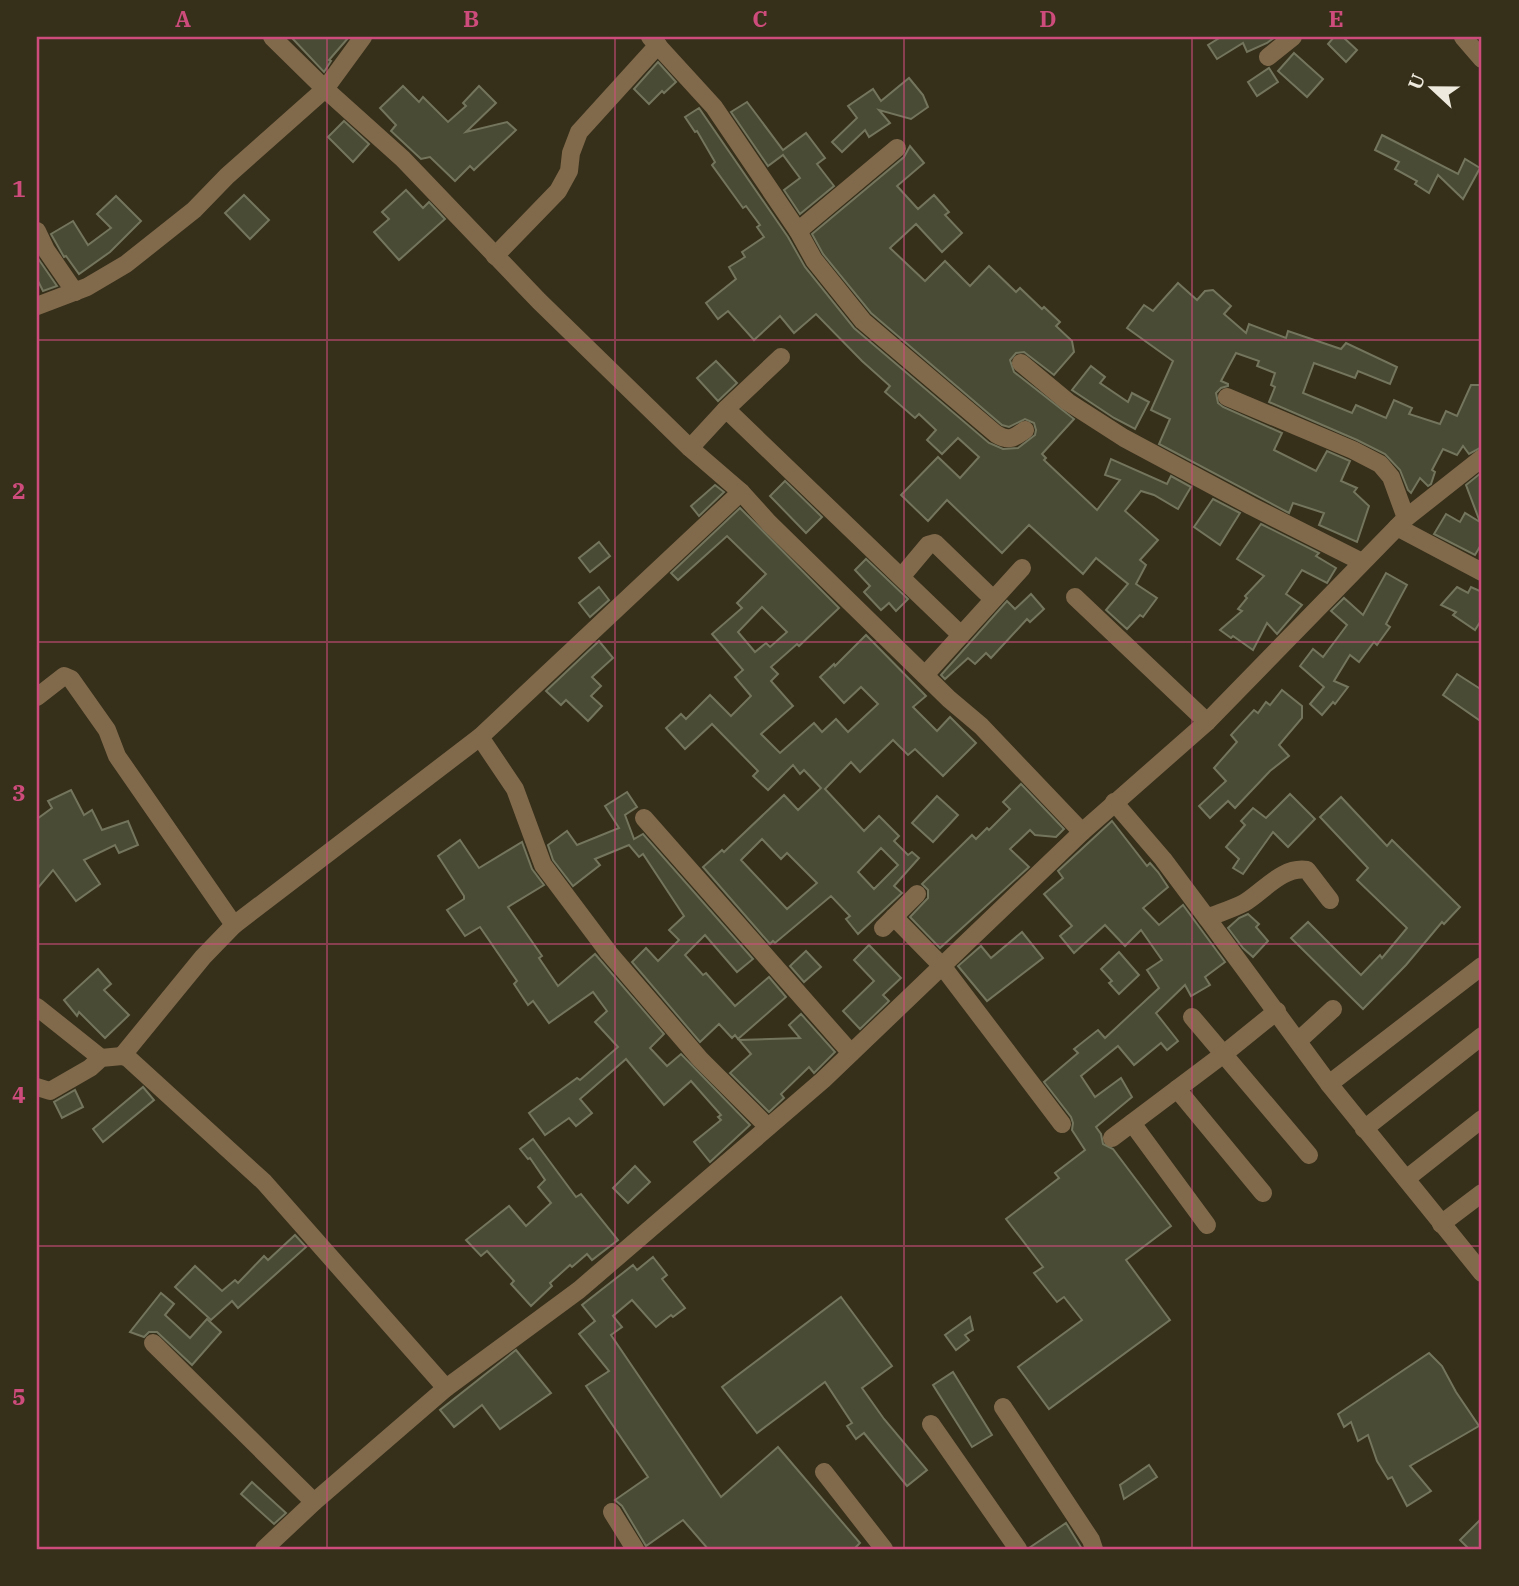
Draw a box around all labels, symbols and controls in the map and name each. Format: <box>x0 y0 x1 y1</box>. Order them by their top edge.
text: A <box>175 3 191 33</box>
text: B <box>463 3 479 33</box>
text: C <box>752 3 768 33</box>
text: D <box>1039 3 1057 33</box>
text: E <box>1328 3 1344 33</box>
north arrow <box>1396 52 1466 122</box>
text: U <box>1402 70 1430 93</box>
text: 1 <box>12 173 26 203</box>
text: 2 <box>12 475 26 505</box>
text: 3 <box>12 777 26 807</box>
text: 4 <box>12 1079 26 1109</box>
text: 5 <box>12 1381 26 1411</box>

